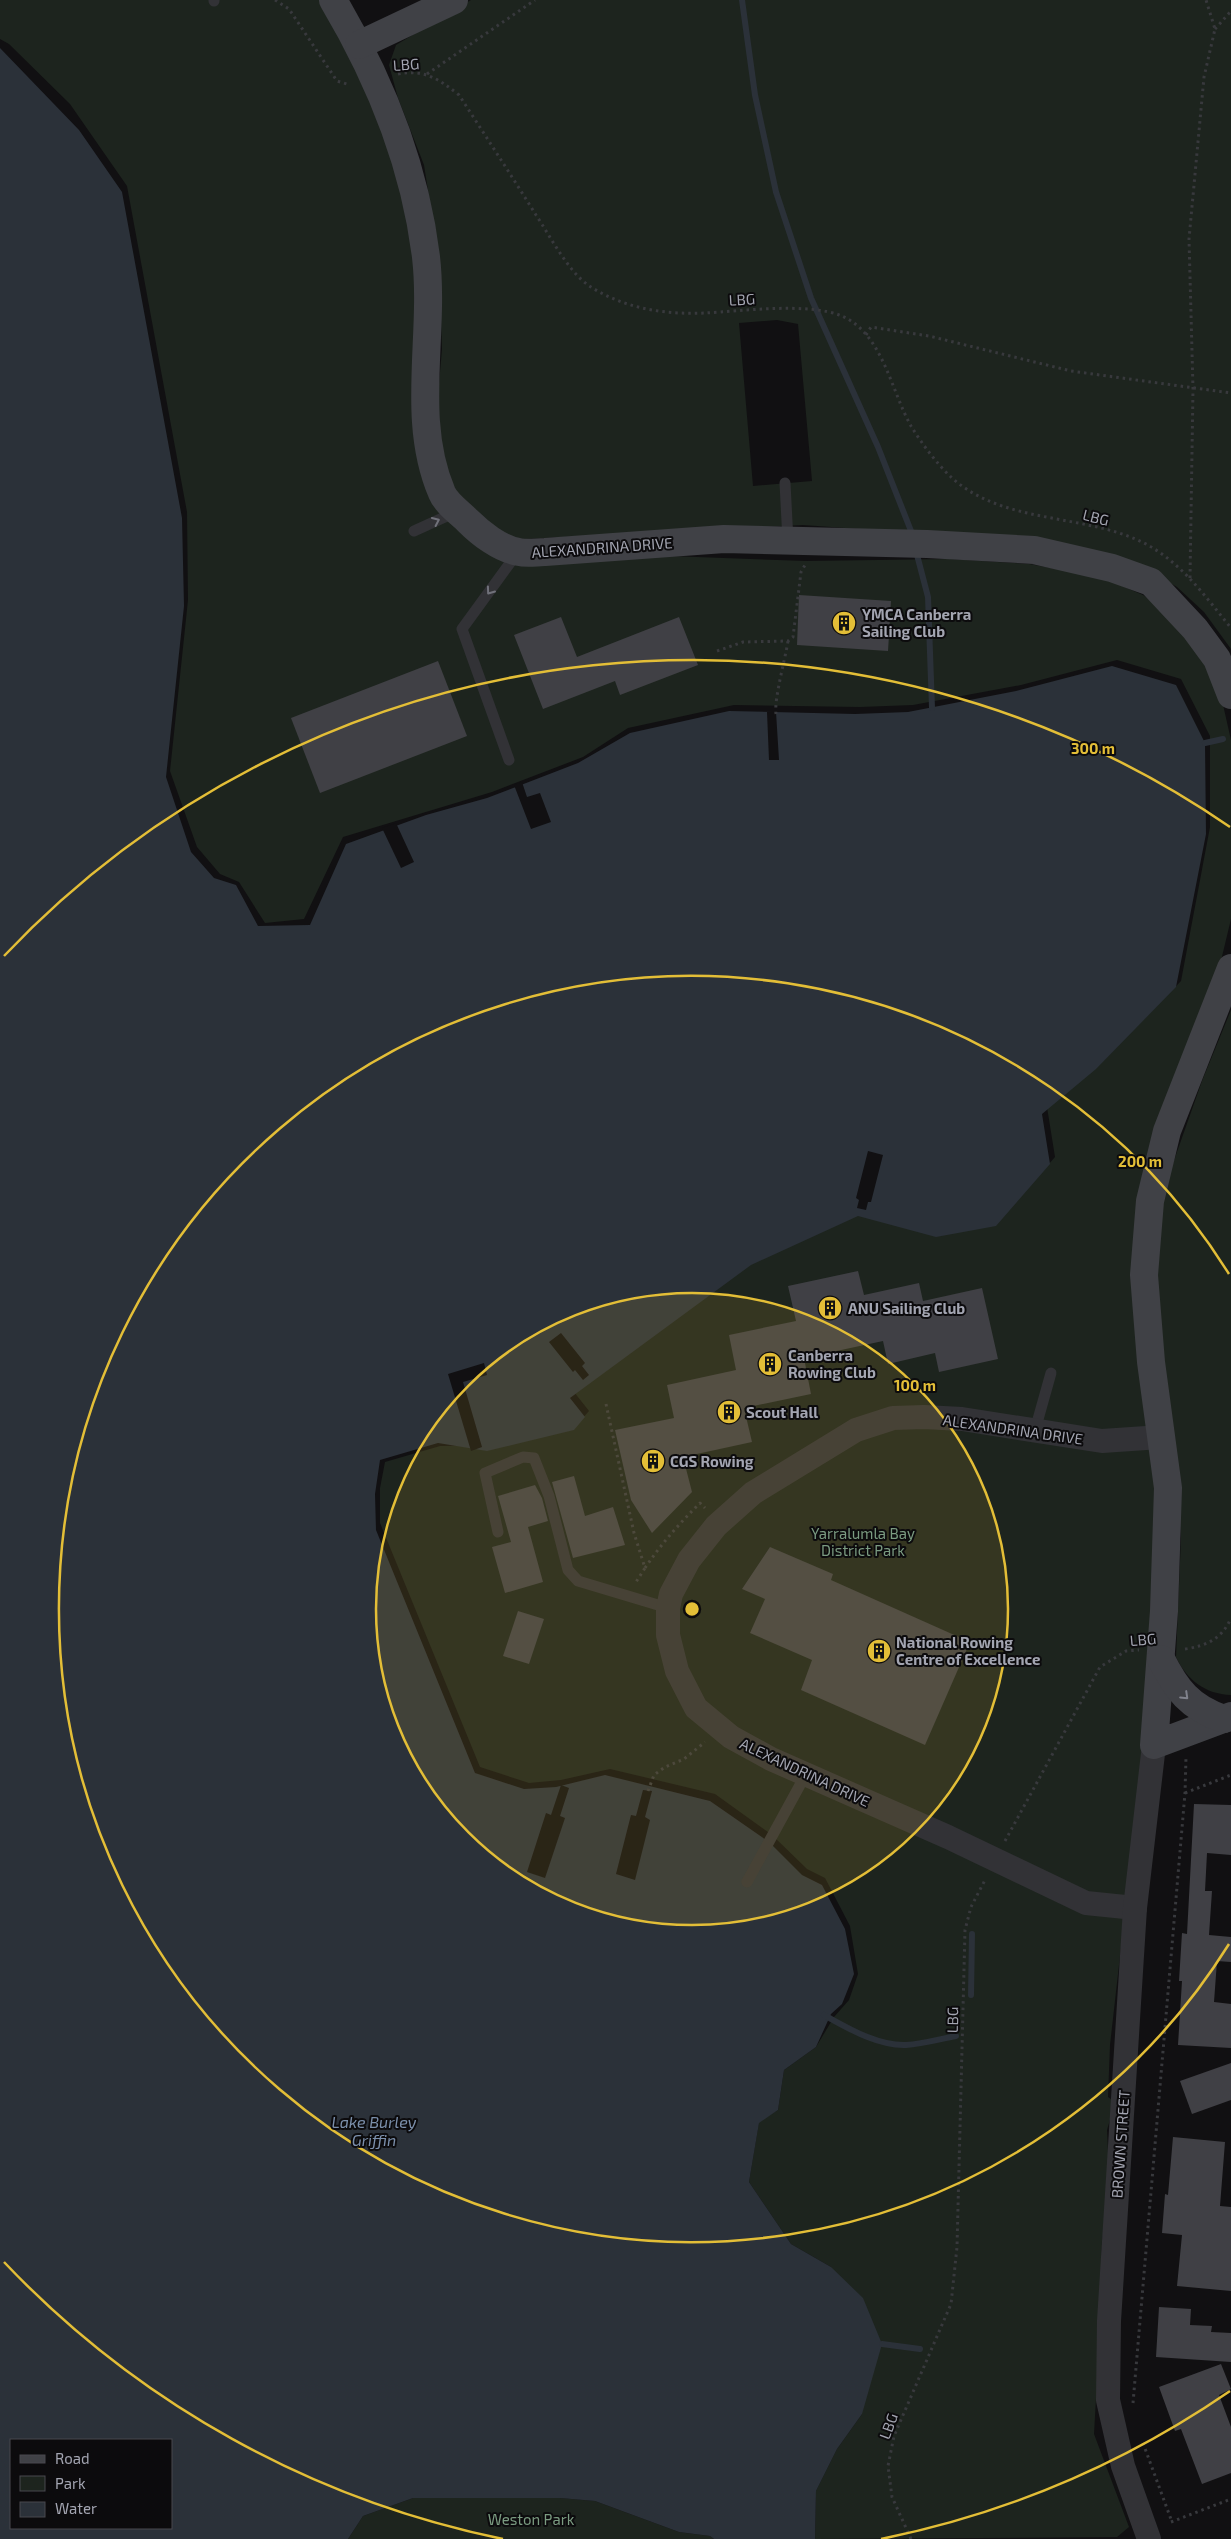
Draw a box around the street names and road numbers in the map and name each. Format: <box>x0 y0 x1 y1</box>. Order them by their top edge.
street label: LBG <box>392 54 420 74</box>
street label: LBG <box>728 289 756 309</box>
street label: LBG <box>1081 505 1111 529</box>
street label: ALEXANDRINA DRIVE <box>531 533 673 561</box>
street label: ALEXANDRINA DRIVE <box>942 1410 1084 1448</box>
street label: LBG <box>1129 1629 1157 1649</box>
street label: ALEXANDRINA DRIVE <box>737 1734 873 1810</box>
street label: LBG <box>943 2007 961 2033</box>
street label: BROWN STREET <box>1107 2089 1133 2199</box>
street label: LBG <box>875 2411 901 2441</box>

